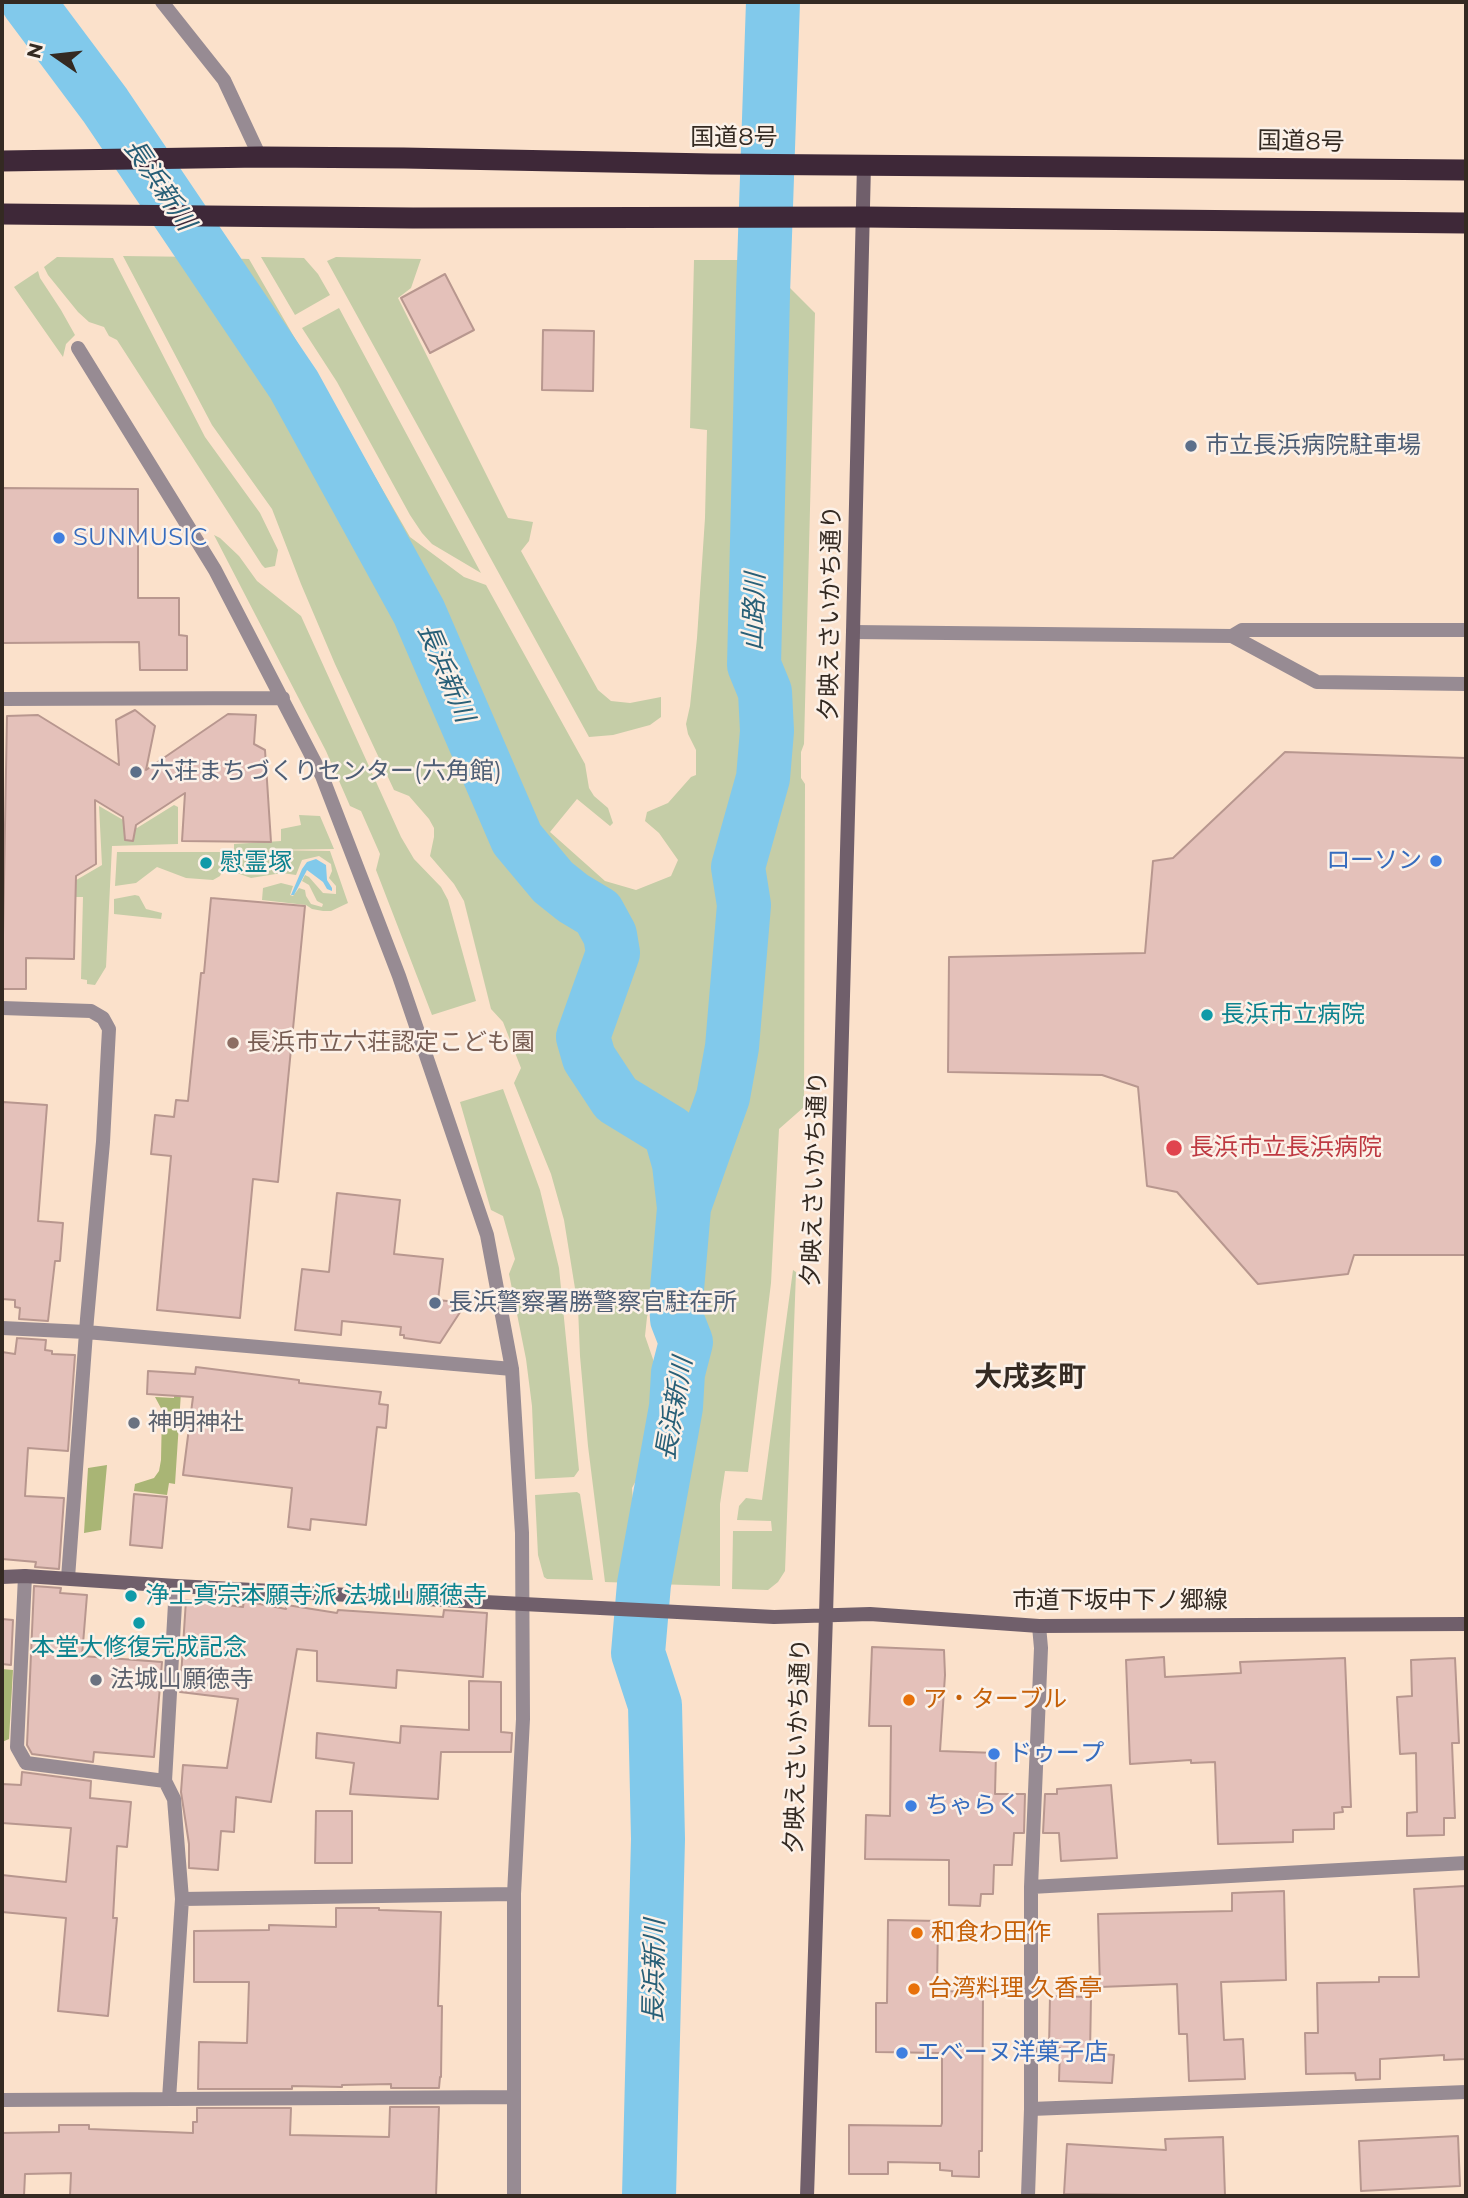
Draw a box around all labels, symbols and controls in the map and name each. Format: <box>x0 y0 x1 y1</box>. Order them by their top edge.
north arrow <box>21 21 91 91</box>
text: N <box>22 41 48 61</box>
street label: 国道8号 <box>690 124 778 152</box>
street label: 国道8号 <box>1257 127 1345 157</box>
water label: 長浜新川 <box>117 133 201 237</box>
place label: 市立長浜病院駐車場 <box>1205 432 1421 460</box>
marker: 市立長浜病院駐車場 <box>1183 438 1199 454</box>
street label: 夕映えさいかち通り <box>815 505 847 721</box>
place label: SUNMUSIC <box>73 524 207 552</box>
marker: SUNMUSIC <box>51 530 67 546</box>
water label: 山路川 <box>738 572 772 652</box>
water label: 長浜新川 <box>410 619 480 727</box>
place label: 六荘まちづくりセンター(六角館) <box>150 758 502 786</box>
marker: 六荘まちづくりセンター(六角館) <box>128 764 144 780</box>
place label: ローソン <box>1326 847 1422 875</box>
place label: 慰霊塚 <box>220 849 292 877</box>
marker: ローソン <box>1428 853 1444 869</box>
marker: 慰霊塚 <box>198 855 214 871</box>
place label: 長浜市立病院 <box>1221 1001 1365 1029</box>
marker: 長浜市立病院 <box>1199 1007 1215 1023</box>
place label: 長浜市立六荘認定こども園 <box>247 1029 535 1057</box>
marker: 長浜市立六荘認定こども園 <box>225 1035 241 1051</box>
street label: 夕映えさいかち通り <box>797 1071 833 1287</box>
place label: 長浜市立長浜病院 <box>1190 1134 1382 1162</box>
marker: 長浜市立長浜病院 <box>1164 1138 1184 1158</box>
place label: 長浜警察署勝警察官駐在所 <box>449 1289 737 1317</box>
marker: 長浜警察署勝警察官駐在所 <box>427 1295 443 1311</box>
water label: 長浜新川 <box>651 1355 699 1463</box>
district label: 大戌亥町 <box>974 1361 1086 1395</box>
place label: 神明神社 <box>148 1409 244 1437</box>
marker: 神明神社 <box>126 1415 142 1431</box>
place label: 浄土真宗本願寺派 法城山願徳寺 <box>145 1582 487 1610</box>
street label: 市道下坂中下ノ郷線 <box>1012 1587 1228 1615</box>
marker: 浄土真宗本願寺派 法城山願徳寺 <box>123 1588 139 1604</box>
marker: 本堂大修復完成記念 <box>131 1615 147 1631</box>
place label: 本堂大修復完成記念 <box>31 1634 247 1662</box>
street label: 夕映えさいかち通り <box>780 1638 816 1854</box>
place label: 法城山願徳寺 <box>110 1666 254 1694</box>
marker: 法城山願徳寺 <box>88 1672 104 1688</box>
place label: ア・ターブル <box>923 1686 1067 1714</box>
marker: ア・ターブル <box>901 1692 917 1708</box>
place label: ドゥープ <box>1008 1740 1104 1768</box>
marker: ドゥープ <box>986 1746 1002 1762</box>
place label: ちゃらく <box>925 1792 1021 1820</box>
marker: ちゃらく <box>903 1798 919 1814</box>
water label: 長浜新川 <box>638 1919 672 2023</box>
place label: 和食わ田作 <box>931 1919 1051 1947</box>
marker: 和食わ田作 <box>909 1925 925 1941</box>
place label: 台湾料理 久香亭 <box>928 1975 1102 2003</box>
marker: 台湾料理 久香亭 <box>906 1981 922 1997</box>
place label: エベーヌ洋菓子店 <box>916 2039 1108 2067</box>
marker: エベーヌ洋菓子店 <box>894 2045 910 2061</box>

